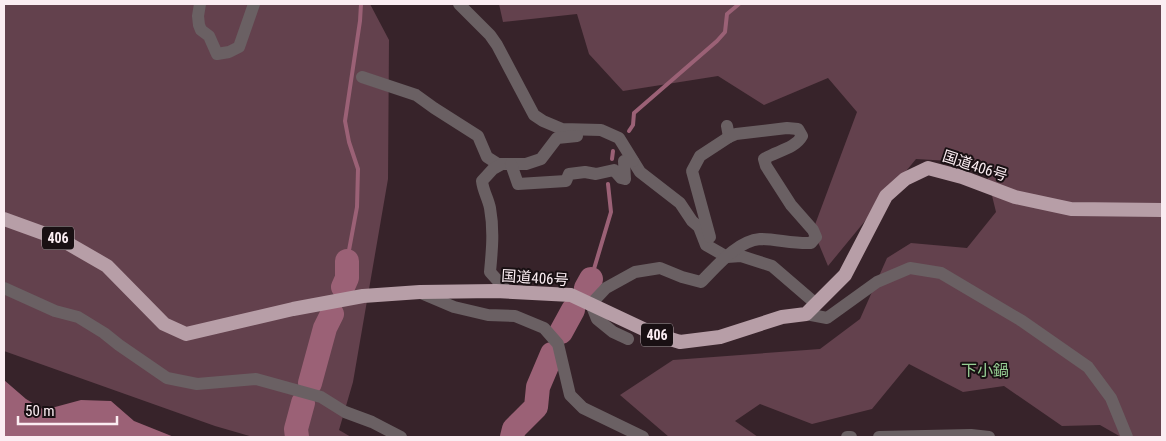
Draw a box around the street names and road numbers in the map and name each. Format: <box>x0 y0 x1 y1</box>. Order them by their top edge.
street label: 国道406号 <box>940 147 1010 185</box>
road number: 406 <box>42 227 74 250</box>
street label: 国道406号 <box>501 267 569 289</box>
road number: 406 <box>641 324 673 346</box>

